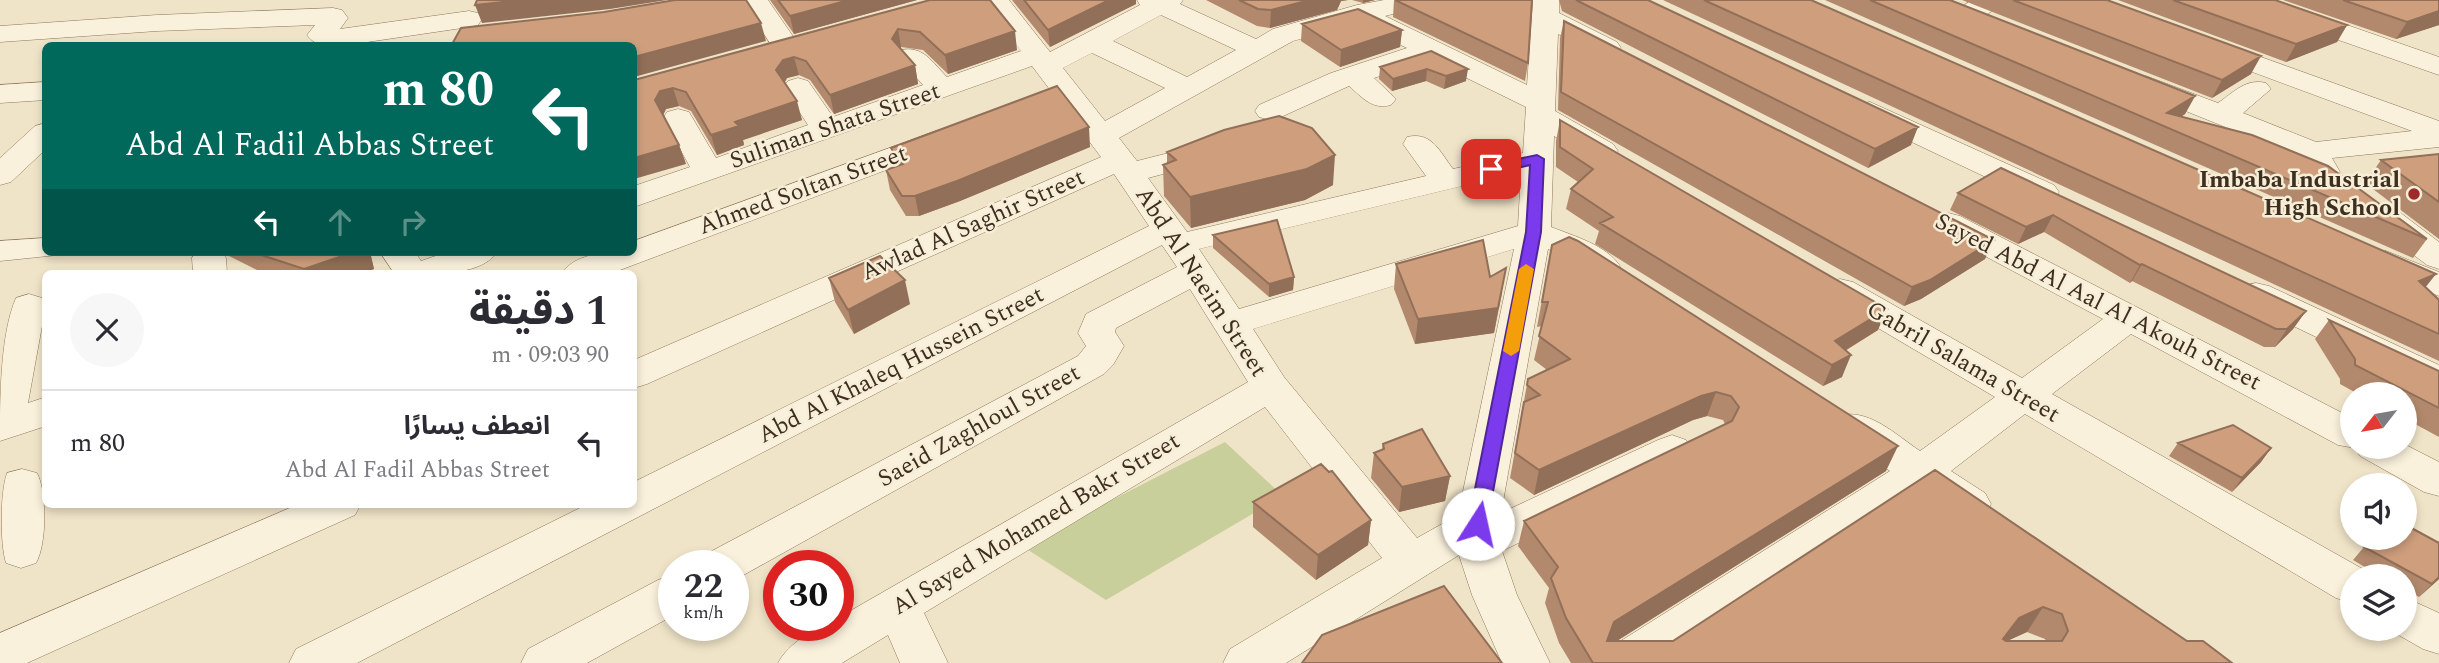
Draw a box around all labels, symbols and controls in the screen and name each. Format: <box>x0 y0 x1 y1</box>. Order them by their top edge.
text: 80 m <box>383 53 494 128</box>
icon: left <box>518 70 609 161</box>
street label: Suliman Shata Street <box>725 73 945 179</box>
text: Abd Al Fadil Abbas Street <box>125 121 494 170</box>
street label: Ahmed Soltan Street <box>694 135 912 245</box>
pin <box>1461 139 1521 199</box>
icon: arrive <box>1472 150 1510 188</box>
street label: Awlad Al Saghir Street <box>855 159 1091 291</box>
place label: Imbaba Industrial High School <box>2199 162 2400 226</box>
street label: Abd Al Naeim Street <box>1126 180 1276 384</box>
marker: Imbaba Industrial High School <box>2406 186 2422 202</box>
icon: left <box>248 203 286 241</box>
icon: ahead <box>321 203 359 241</box>
icon: right <box>394 203 432 241</box>
street label: Sayed Abd Al Aal Al Akouh Street <box>1929 204 2267 400</box>
street label: Abd Al Khaleq Hussein Street <box>752 277 1050 453</box>
text: 1 دقيقة <box>469 280 609 343</box>
street label: Gabril Salama Street <box>1859 292 2067 432</box>
button: close <box>70 293 144 367</box>
text: 90 m · 09:03 <box>491 338 609 373</box>
street label: Saeid Zaghloul Street <box>871 355 1087 497</box>
north arrow <box>2340 382 2417 458</box>
map controls <box>2340 382 2417 641</box>
text: انعطف يسارًا <box>404 406 550 446</box>
text: 80 m <box>70 423 125 463</box>
street label: Al Sayed Mohamed Bakr Street <box>885 423 1187 625</box>
icon: left <box>571 424 609 462</box>
text: Abd Al Fadil Abbas Street <box>285 453 550 488</box>
button: sound <box>2340 473 2417 550</box>
position arrow <box>1441 487 1515 561</box>
speed limit sign: 30 <box>763 550 854 641</box>
text: 22 <box>684 560 723 613</box>
button: layers <box>2340 564 2417 641</box>
text: km/h <box>683 599 724 626</box>

